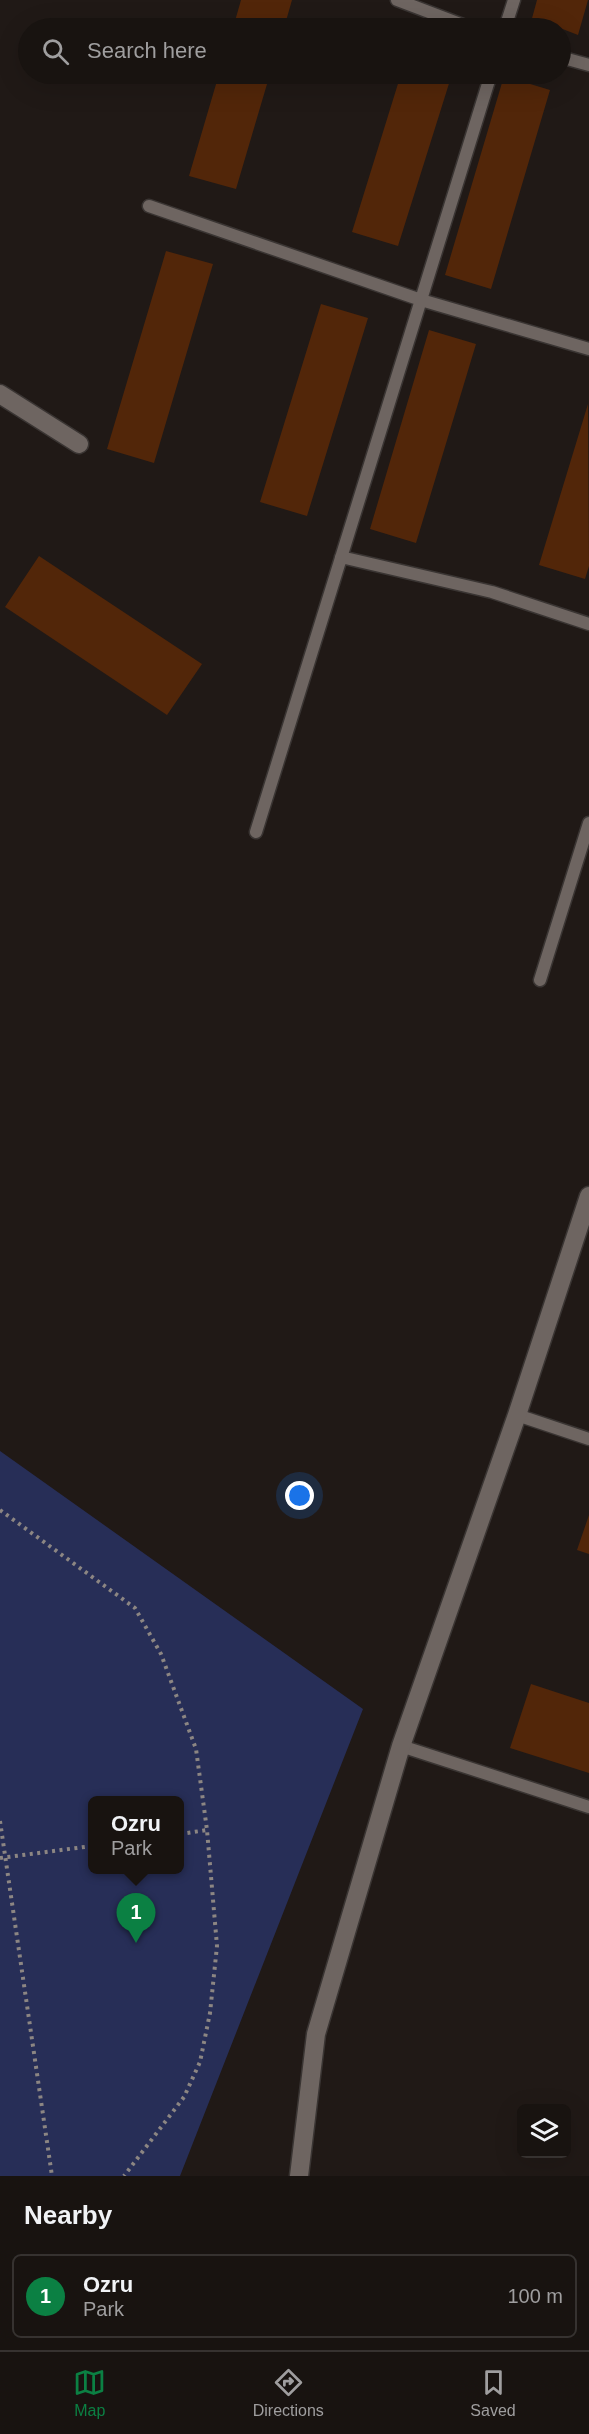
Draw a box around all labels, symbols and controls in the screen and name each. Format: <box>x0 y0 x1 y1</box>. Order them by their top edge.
search box <box>18 18 571 84</box>
icon: search <box>39 35 72 68</box>
text: Search here <box>87 38 207 63</box>
your location <box>285 1481 314 1510</box>
popup <box>88 1796 184 1874</box>
text: Ozru <box>111 1811 161 1836</box>
text: Park <box>111 1837 152 1859</box>
pin: 1 <box>116 1894 156 1943</box>
map controls <box>517 2104 571 2158</box>
button: layers <box>517 2104 571 2158</box>
text: Nearby <box>24 2200 112 2230</box>
text: Ozru <box>83 2272 133 2297</box>
text: 1 <box>40 2285 51 2307</box>
text: 100 m <box>507 2285 563 2307</box>
text: Park <box>83 2298 124 2320</box>
tab: Map <box>73 2366 106 2420</box>
tab: Directions <box>253 2366 324 2420</box>
tab: Saved <box>470 2366 516 2420</box>

